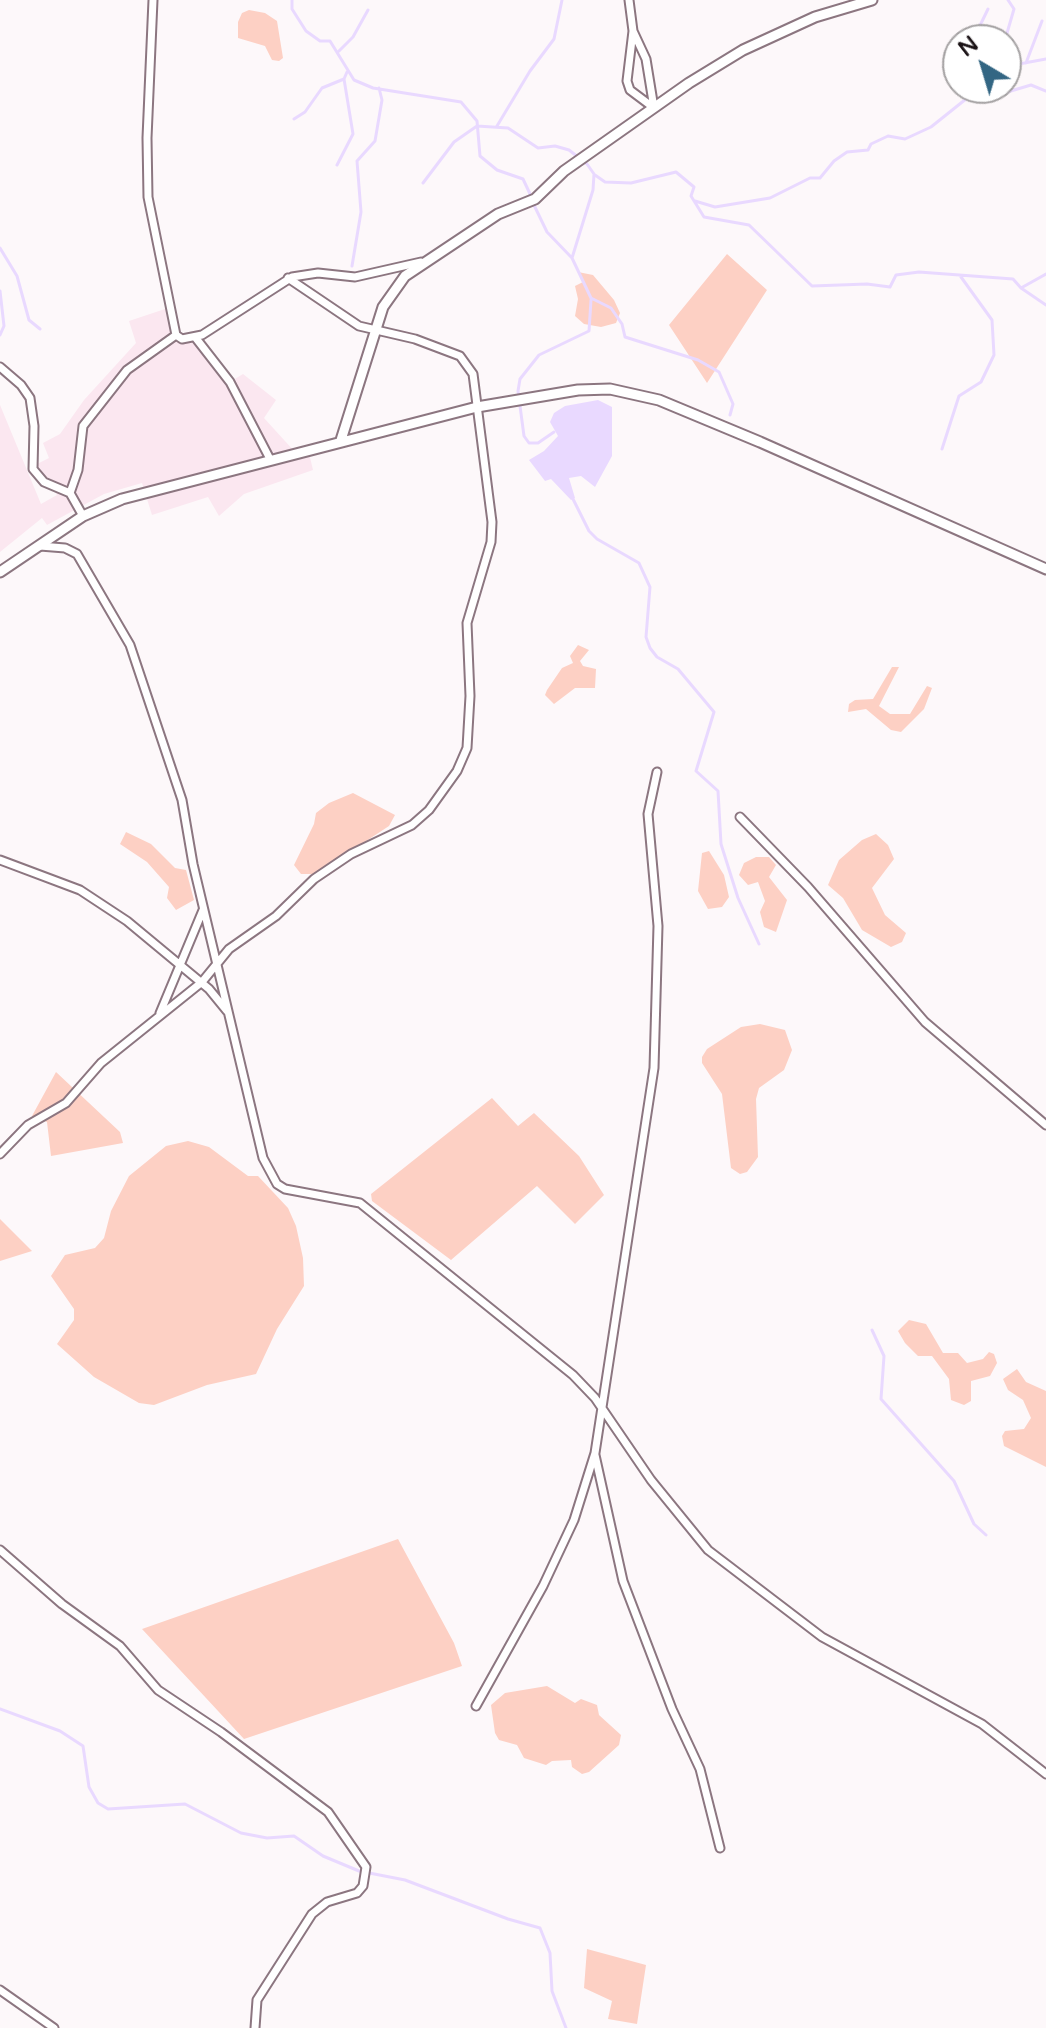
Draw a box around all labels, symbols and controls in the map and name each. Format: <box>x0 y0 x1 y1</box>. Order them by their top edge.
north arrow <box>942 24 1022 104</box>
text: N <box>953 31 983 62</box>

